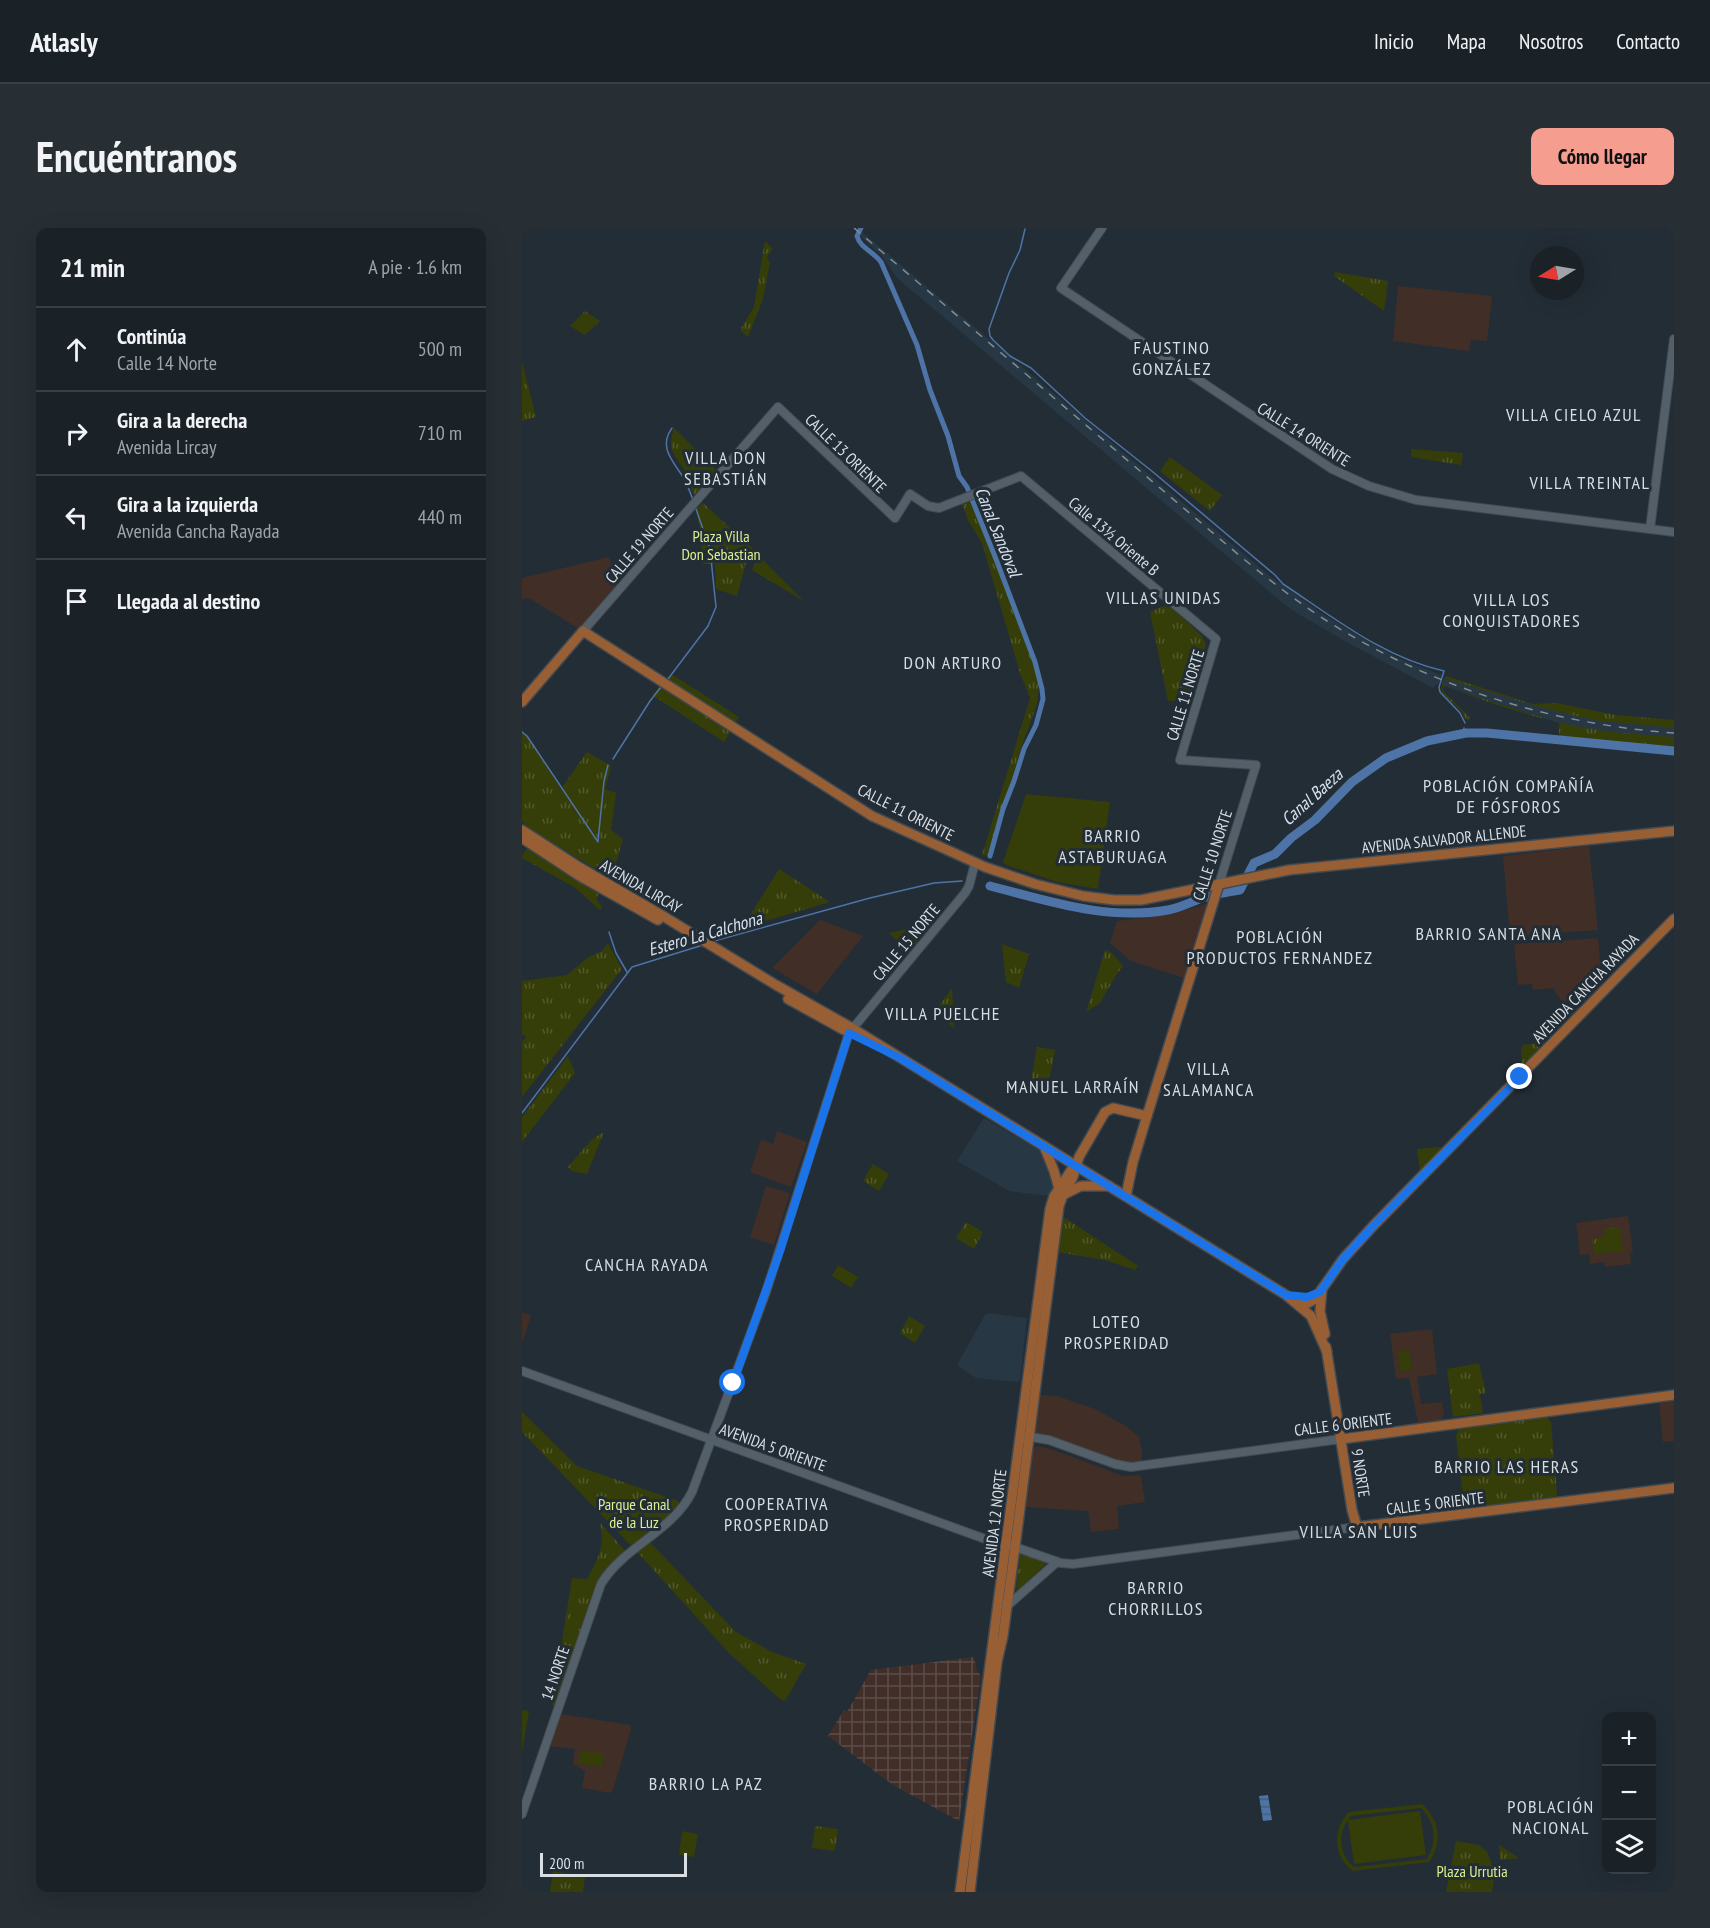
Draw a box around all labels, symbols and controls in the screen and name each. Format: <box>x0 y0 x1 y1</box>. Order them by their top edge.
text: Atlasly <box>30 23 98 60</box>
text: Inicio <box>1374 28 1414 55</box>
text: Mapa <box>1447 28 1486 55</box>
text: Nosotros <box>1519 28 1583 55</box>
text: Contacto <box>1616 28 1680 55</box>
button: Cómo llegar <box>1531 128 1674 185</box>
text: Encuéntranos <box>36 129 237 184</box>
north arrow <box>1530 246 1584 300</box>
text: 21 min <box>60 251 125 284</box>
text: A pie · 1.6 km <box>368 254 462 280</box>
text: Continúa <box>117 322 186 350</box>
icon: ahead <box>60 333 93 366</box>
text: 500 m <box>418 336 462 362</box>
district label: FAUSTINO GONZÁLEZ <box>1132 336 1212 380</box>
text: Calle 14 Norte <box>117 350 217 376</box>
street label: CALLE 14 ORIENTE <box>1254 398 1354 471</box>
district label: VILLA CIELO AZUL <box>1505 403 1642 426</box>
text: Gira a la derecha <box>117 406 247 434</box>
street label: CALLE 13 ORIENTE <box>801 409 891 497</box>
icon: right <box>60 417 93 450</box>
text: 710 m <box>418 420 462 446</box>
text: Avenida Lircay <box>117 434 217 460</box>
district label: VILLA DON SEBASTIÁN <box>684 446 768 490</box>
district label: VILLA TREINTAL <box>1528 471 1651 494</box>
water label: Canal Sandoval <box>970 484 1028 582</box>
text: Gira a la izquierda <box>117 490 258 518</box>
street label: Calle 13½ Oriente B <box>1065 492 1163 580</box>
icon: left <box>60 501 93 534</box>
street label: CALLE 19 NORTE <box>601 503 678 587</box>
text: 440 m <box>418 504 462 530</box>
text: Avenida Cancha Rayada <box>117 518 280 544</box>
park label: Plaza Villa Don Sebastian <box>681 526 761 564</box>
icon: arrive <box>60 585 93 618</box>
district label: VILLAS UNIDAS <box>1105 586 1222 609</box>
text: Llegada al destino <box>117 587 260 615</box>
district label: VILLA LOS CONQUISTADORES <box>1443 588 1581 632</box>
street label: CALLE 11 NORTE <box>1162 647 1208 743</box>
district label: DON ARTURO <box>903 651 1003 674</box>
water label: Canal Baeza <box>1276 762 1348 830</box>
district label: POBLACIÓN COMPAÑÍA DE FÓSFOROS <box>1423 774 1595 818</box>
street label: CALLE 11 ORIENTE <box>854 779 958 845</box>
street label: CALLE 10 NORTE <box>1188 807 1236 903</box>
street label: AVENIDA SALVADOR ALLENDE <box>1361 820 1527 858</box>
district label: BARRIO ASTABURUAGA <box>1058 824 1168 868</box>
street label: AVENIDA LIRCAY <box>597 855 686 918</box>
street label: CALLE 15 NORTE <box>868 899 944 984</box>
water label: Estero La Calchona <box>645 906 765 961</box>
district label: BARRIO SANTA ANA <box>1415 922 1563 945</box>
district label: POBLACIÓN PRODUCTOS FERNANDEZ <box>1187 925 1373 969</box>
street label: AVENIDA CANCHA RAYADA <box>1527 929 1643 1047</box>
district label: VILLA PUELCHE <box>884 1002 1001 1025</box>
district label: VILLA SALAMANCA <box>1163 1057 1255 1101</box>
route end <box>1506 1063 1532 1089</box>
district label: MANUEL LARRAÍN <box>1006 1075 1140 1098</box>
district label: CANCHA RAYADA <box>585 1253 709 1276</box>
district label: LOTEO PROSPERIDAD <box>1064 1310 1170 1354</box>
route start <box>719 1369 745 1395</box>
street label: CALLE 6 ORIENTE <box>1293 1408 1393 1440</box>
street label: AVENIDA 5 ORIENTE <box>717 1418 829 1476</box>
street label: 9 NORTE <box>1347 1447 1375 1499</box>
district label: BARRIO LAS HERAS <box>1434 1455 1580 1478</box>
street label: AVENIDA 12 NORTE <box>977 1468 1011 1578</box>
street label: CALLE 5 ORIENTE <box>1385 1487 1485 1519</box>
district label: COOPERATIVA PROSPERIDAD <box>724 1492 830 1536</box>
park label: Parque Canal de la Luz <box>598 1494 670 1532</box>
district label: VILLA SAN LUIS <box>1299 1520 1418 1543</box>
district label: BARRIO CHORRILLOS <box>1108 1576 1204 1620</box>
street label: 14 NORTE <box>536 1643 574 1703</box>
map controls <box>1602 1712 1656 1874</box>
button: + <box>1602 1712 1656 1766</box>
button: − <box>1602 1766 1656 1820</box>
district label: BARRIO LA PAZ <box>649 1772 763 1795</box>
district label: POBLACIÓN NACIONAL <box>1507 1795 1595 1839</box>
button: layers <box>1602 1820 1656 1874</box>
scale bar <box>540 1850 687 1878</box>
text: 200 m <box>549 1853 584 1873</box>
park label: Plaza Urrutia <box>1436 1861 1508 1881</box>

